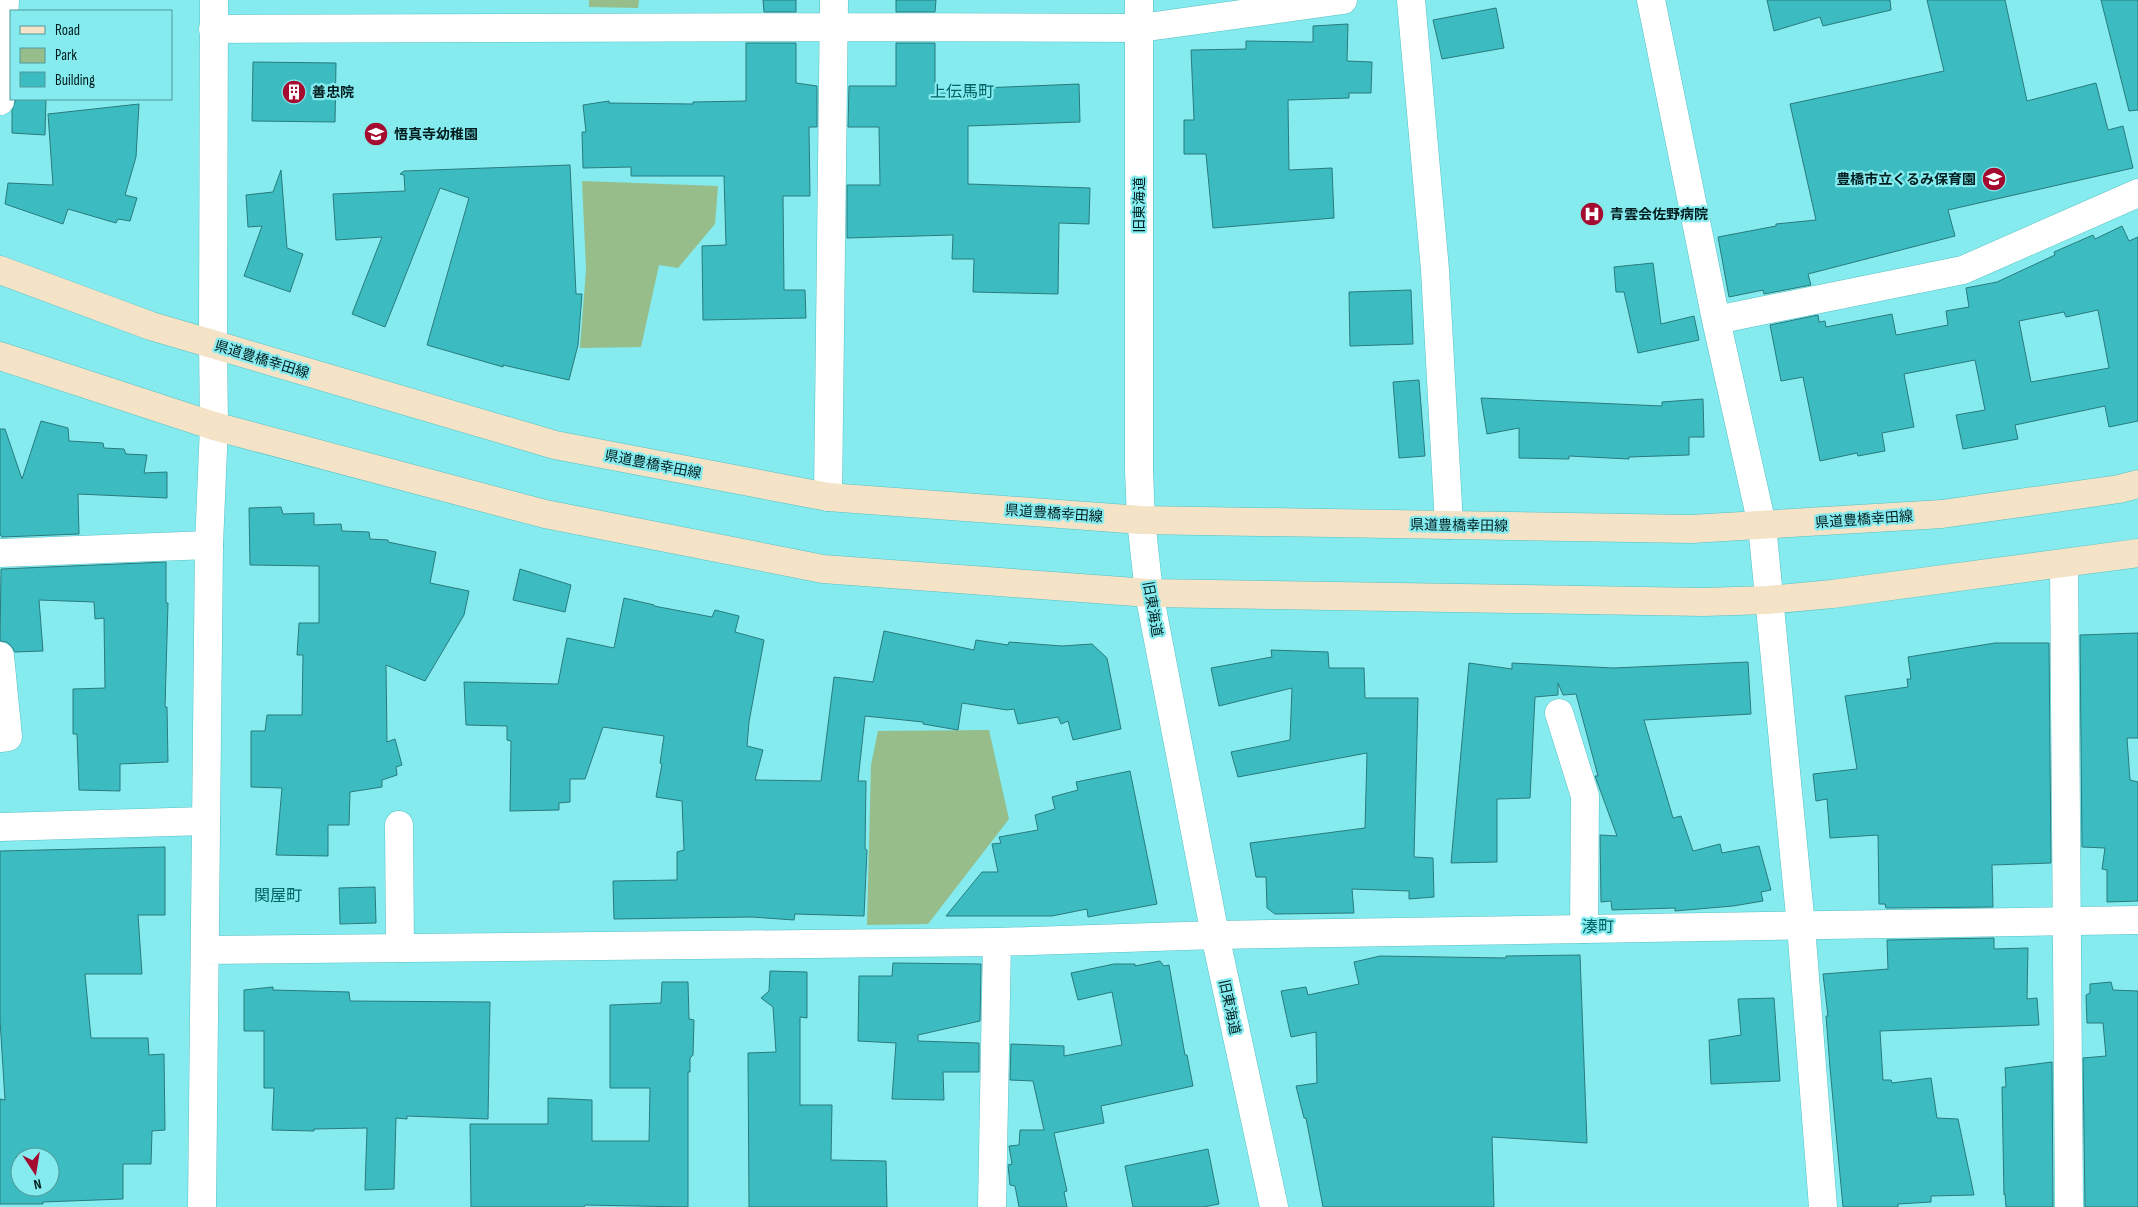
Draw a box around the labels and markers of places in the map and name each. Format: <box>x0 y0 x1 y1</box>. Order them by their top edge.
building icon: 善忠院 <box>281 79 307 105</box>
place label: 善忠院 <box>312 84 354 101</box>
school or university icon: 悟真寺幼稚園 <box>363 121 389 147</box>
place label: 悟真寺幼稚園 <box>394 126 478 143</box>
school or university icon: 豊橋市立くるみ保育園 <box>1981 166 2007 192</box>
place label: 豊橋市立くるみ保育園 <box>1836 171 1976 188</box>
hospital icon: 青雲会佐野病院 <box>1579 201 1605 227</box>
place label: 青雲会佐野病院 <box>1610 206 1708 223</box>

